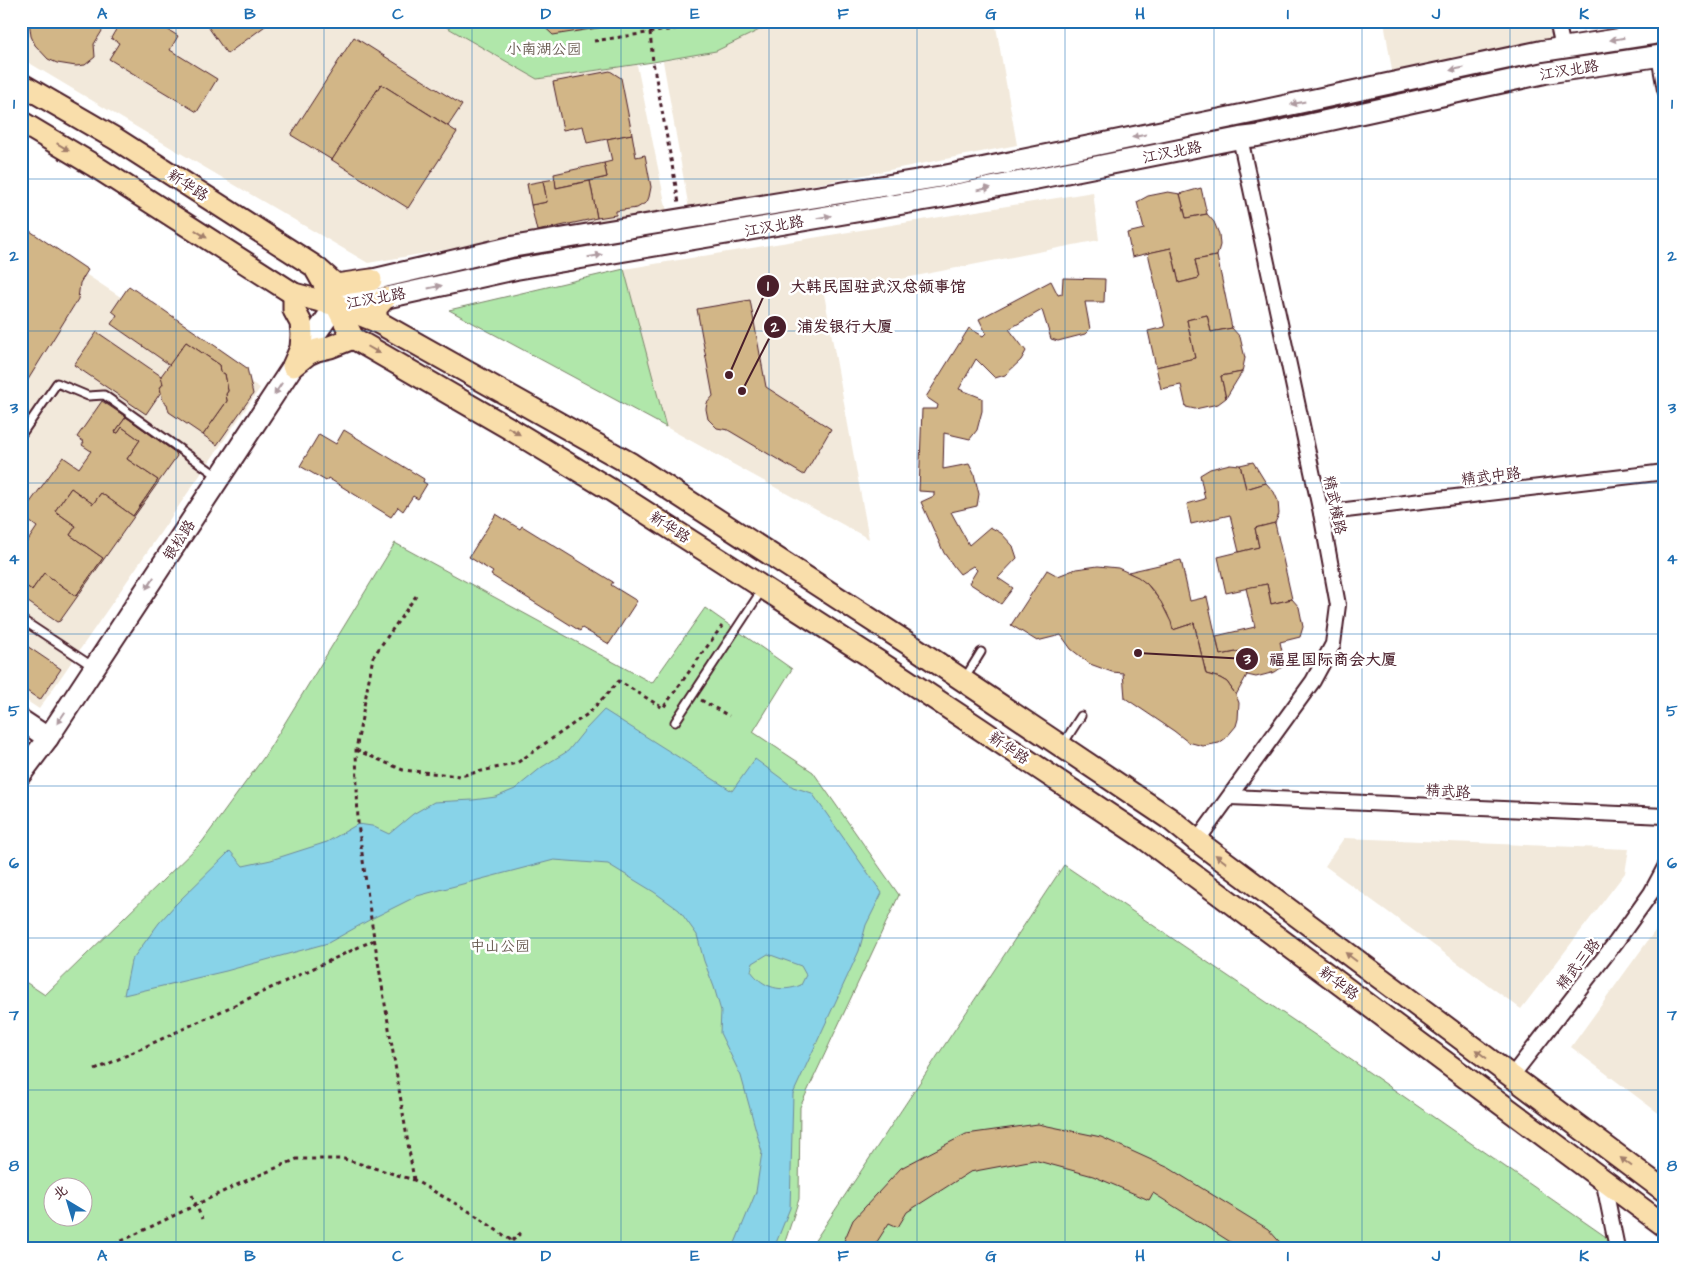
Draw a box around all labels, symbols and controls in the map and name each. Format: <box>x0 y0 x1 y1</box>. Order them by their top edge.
text: A <box>97 3 108 25</box>
text: B <box>244 3 256 25</box>
text: C <box>392 3 404 25</box>
text: D <box>541 3 552 25</box>
text: E <box>690 3 700 25</box>
text: F <box>837 3 849 25</box>
text: G <box>985 3 997 25</box>
text: H <box>1135 3 1145 25</box>
text: I <box>1287 3 1289 25</box>
text: J <box>1431 3 1441 25</box>
text: K <box>1579 3 1589 25</box>
one-way arrow <box>1608 36 1624 44</box>
park label: 小南湖公园 <box>506 39 582 60</box>
street label: 江汉北路 <box>1538 55 1600 86</box>
one-way arrow <box>1449 66 1465 74</box>
text: 1 <box>13 93 16 115</box>
text: 1 <box>1671 93 1674 115</box>
one-way arrow <box>1290 99 1306 107</box>
one-way arrow <box>1131 132 1146 140</box>
street label: 江汉北路 <box>1141 136 1204 169</box>
one-way arrow <box>57 143 70 152</box>
street label: 新华路 <box>163 164 212 206</box>
one-way arrow <box>976 185 992 193</box>
street label: 江汉北路 <box>743 211 805 242</box>
one-way arrow <box>816 213 832 221</box>
one-way arrow <box>194 229 207 239</box>
text: 2 <box>8 245 19 267</box>
text: 2 <box>1666 245 1677 267</box>
one-way arrow <box>587 252 603 260</box>
callout: 大韩民国驻武汉总领事馆 <box>755 271 976 302</box>
text: 1 <box>767 276 769 297</box>
text: 大韩民国驻武汉总领事馆 <box>790 276 966 298</box>
street label: 江汉北路 <box>345 283 407 314</box>
one-way arrow <box>428 283 443 291</box>
callout: 浦发银行大厦 <box>762 311 903 342</box>
text: 浦发银行大厦 <box>797 316 893 338</box>
text: 2 <box>770 317 780 338</box>
one-way arrow <box>366 346 381 354</box>
one-way arrow <box>273 382 283 395</box>
text: 3 <box>9 397 19 419</box>
text: 3 <box>1667 397 1677 419</box>
one-way arrow <box>508 427 521 436</box>
street label: 精武中路 <box>1460 462 1522 491</box>
street label: 精武横路 <box>1318 474 1351 537</box>
street label: 新华路 <box>645 506 694 548</box>
street label: 银松路 <box>158 516 200 565</box>
text: 4 <box>9 548 20 570</box>
text: 4 <box>1667 548 1678 570</box>
one-way arrow <box>146 576 155 589</box>
callout: 福星国际商会大厦 <box>1234 644 1407 675</box>
text: 3 <box>1242 649 1251 670</box>
text: 福星国际商会大厦 <box>1269 649 1397 671</box>
text: 5 <box>8 700 20 722</box>
text: 5 <box>1666 700 1678 722</box>
one-way arrow <box>56 712 66 725</box>
street label: 新华路 <box>984 727 1033 770</box>
street label: 精武路 <box>1425 780 1471 803</box>
text: 6 <box>9 852 19 874</box>
text: 6 <box>1667 852 1677 874</box>
one-way arrow <box>1214 854 1228 864</box>
street label: 精武三路 <box>1552 934 1605 994</box>
park label: 中山公园 <box>470 936 530 957</box>
one-way arrow <box>1345 951 1358 962</box>
street label: 新华路 <box>1314 961 1363 1005</box>
text: 7 <box>8 1004 19 1026</box>
text: 7 <box>1666 1004 1677 1026</box>
one-way arrow <box>1474 1049 1488 1059</box>
text: 8 <box>9 1155 20 1177</box>
text: 8 <box>1667 1155 1678 1177</box>
one-way arrow <box>1619 1157 1633 1167</box>
north arrow <box>42 1176 92 1226</box>
text: 北 <box>49 1180 72 1205</box>
text: A <box>97 1245 108 1267</box>
text: B <box>244 1245 256 1267</box>
text: C <box>392 1245 404 1267</box>
text: D <box>541 1245 552 1267</box>
text: E <box>690 1245 700 1267</box>
text: F <box>837 1245 849 1267</box>
text: G <box>985 1245 997 1267</box>
text: H <box>1135 1245 1145 1267</box>
text: I <box>1287 1245 1289 1267</box>
text: J <box>1431 1245 1441 1267</box>
text: K <box>1579 1245 1589 1267</box>

